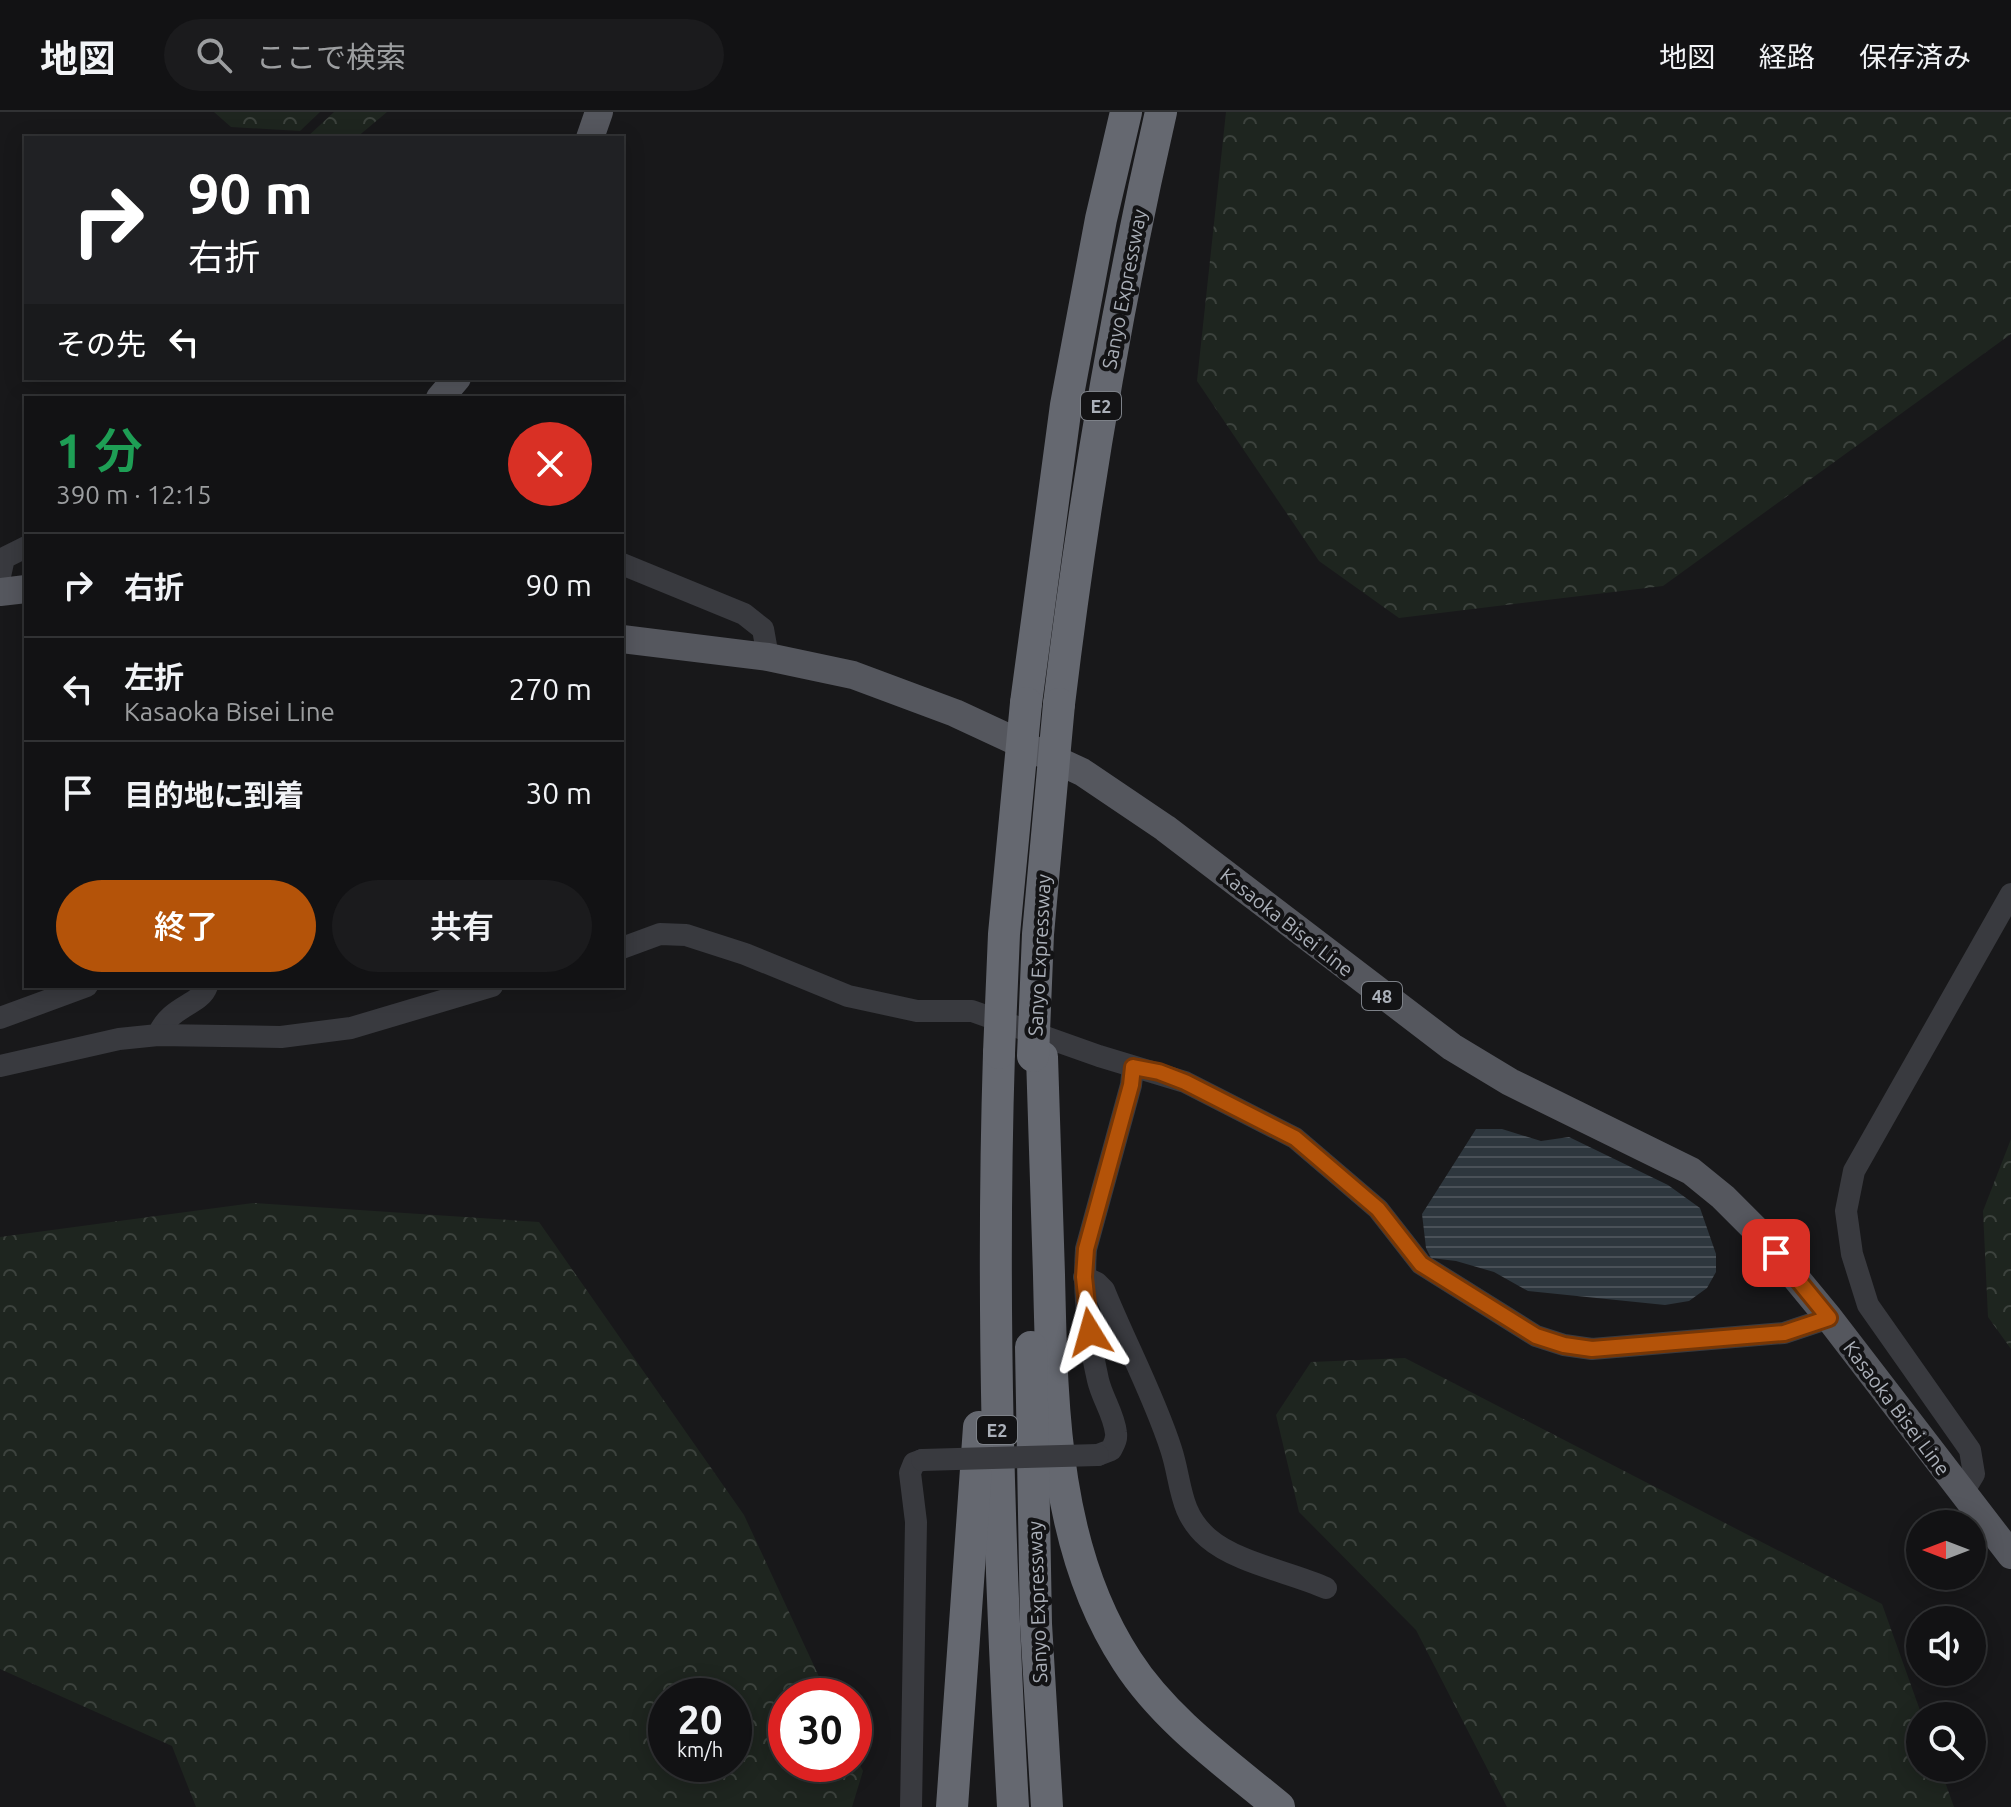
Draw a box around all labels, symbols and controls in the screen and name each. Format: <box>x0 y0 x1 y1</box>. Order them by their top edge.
search box <box>164 19 724 91</box>
icon: search <box>192 33 236 77</box>
text: 地図 <box>40 37 116 79</box>
text: ここで検索 <box>256 40 406 74</box>
text: 地図 <box>1659 41 1715 72</box>
text: 経路 <box>1759 41 1815 72</box>
text: 保存済み <box>1859 41 1971 72</box>
text: 90 m <box>188 162 313 225</box>
icon: right <box>56 168 160 272</box>
street label: Sanyo Expressway <box>1097 207 1151 371</box>
text: 右折 <box>188 236 260 277</box>
icon: left <box>162 320 206 364</box>
text: その先 <box>56 327 146 361</box>
road number: E2 <box>1081 392 1121 420</box>
button: close <box>508 422 592 506</box>
text: 1 分 <box>56 423 142 477</box>
text: 390 m · 12:15 <box>56 480 212 509</box>
icon: right <box>56 563 100 607</box>
text: 90 m <box>525 568 592 602</box>
text: 右折 <box>124 570 184 604</box>
text: 左折 <box>124 660 184 694</box>
icon: left <box>56 667 100 711</box>
text: 270 m <box>508 672 592 706</box>
text: Kasaoka Bisei Line <box>124 697 335 726</box>
icon: arrive <box>56 771 100 815</box>
text: 30 m <box>525 776 592 810</box>
text: 目的地に到着 <box>124 778 304 812</box>
street label: Kasaoka Bisei Line <box>1216 863 1358 981</box>
street label: Sanyo Expressway <box>1023 873 1055 1037</box>
button: 終了 <box>56 880 316 972</box>
button: 共有 <box>332 880 592 972</box>
road number: 48 <box>1362 982 1402 1010</box>
pin <box>1742 1219 1810 1287</box>
icon: arrive <box>1754 1231 1798 1275</box>
position arrow <box>1048 1290 1132 1374</box>
street label: Kasaoka Bisei Line <box>1839 1336 1955 1480</box>
road number: E2 <box>977 1416 1017 1444</box>
north arrow <box>1906 1510 1986 1590</box>
map controls <box>1906 1510 1986 1782</box>
street label: Sanyo Expressway <box>1023 1520 1051 1684</box>
button: sound <box>1906 1606 1986 1686</box>
speed limit sign: 30 <box>768 1678 872 1782</box>
text: 20 <box>677 1697 723 1742</box>
button: search <box>1906 1702 1986 1782</box>
text: km/h <box>677 1738 723 1761</box>

